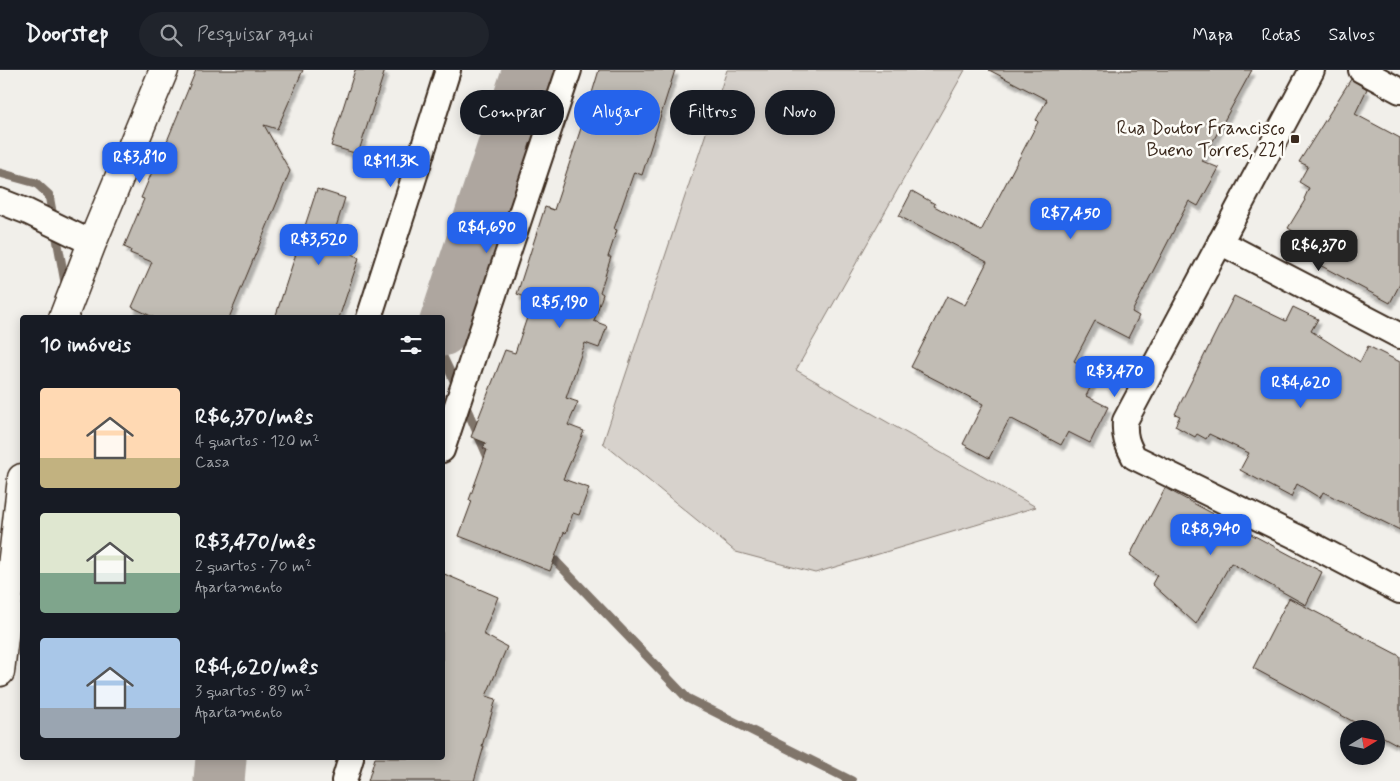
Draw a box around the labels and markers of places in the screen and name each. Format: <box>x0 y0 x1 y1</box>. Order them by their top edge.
place label: Rua Doutor Francisco Bueno Torres, 221 <box>1117 116 1285 163</box>
marker: Rua Doutor Francisco Bueno Torres, 221 <box>1289 133 1301 145</box>
pin: R$3,810 <box>94 142 186 184</box>
pin: R$11.3K <box>345 146 437 188</box>
pin: R$7,450 <box>1025 198 1117 240</box>
pin: R$4,690 <box>441 212 533 254</box>
pin: R$3,520 <box>273 224 365 266</box>
pin: R$6,370 <box>1273 230 1365 272</box>
pin: R$5,190 <box>514 286 606 329</box>
pin: R$3,470 <box>1069 356 1161 398</box>
pin: R$4,620 <box>1255 366 1347 409</box>
pin: R$8,940 <box>1165 514 1257 556</box>

